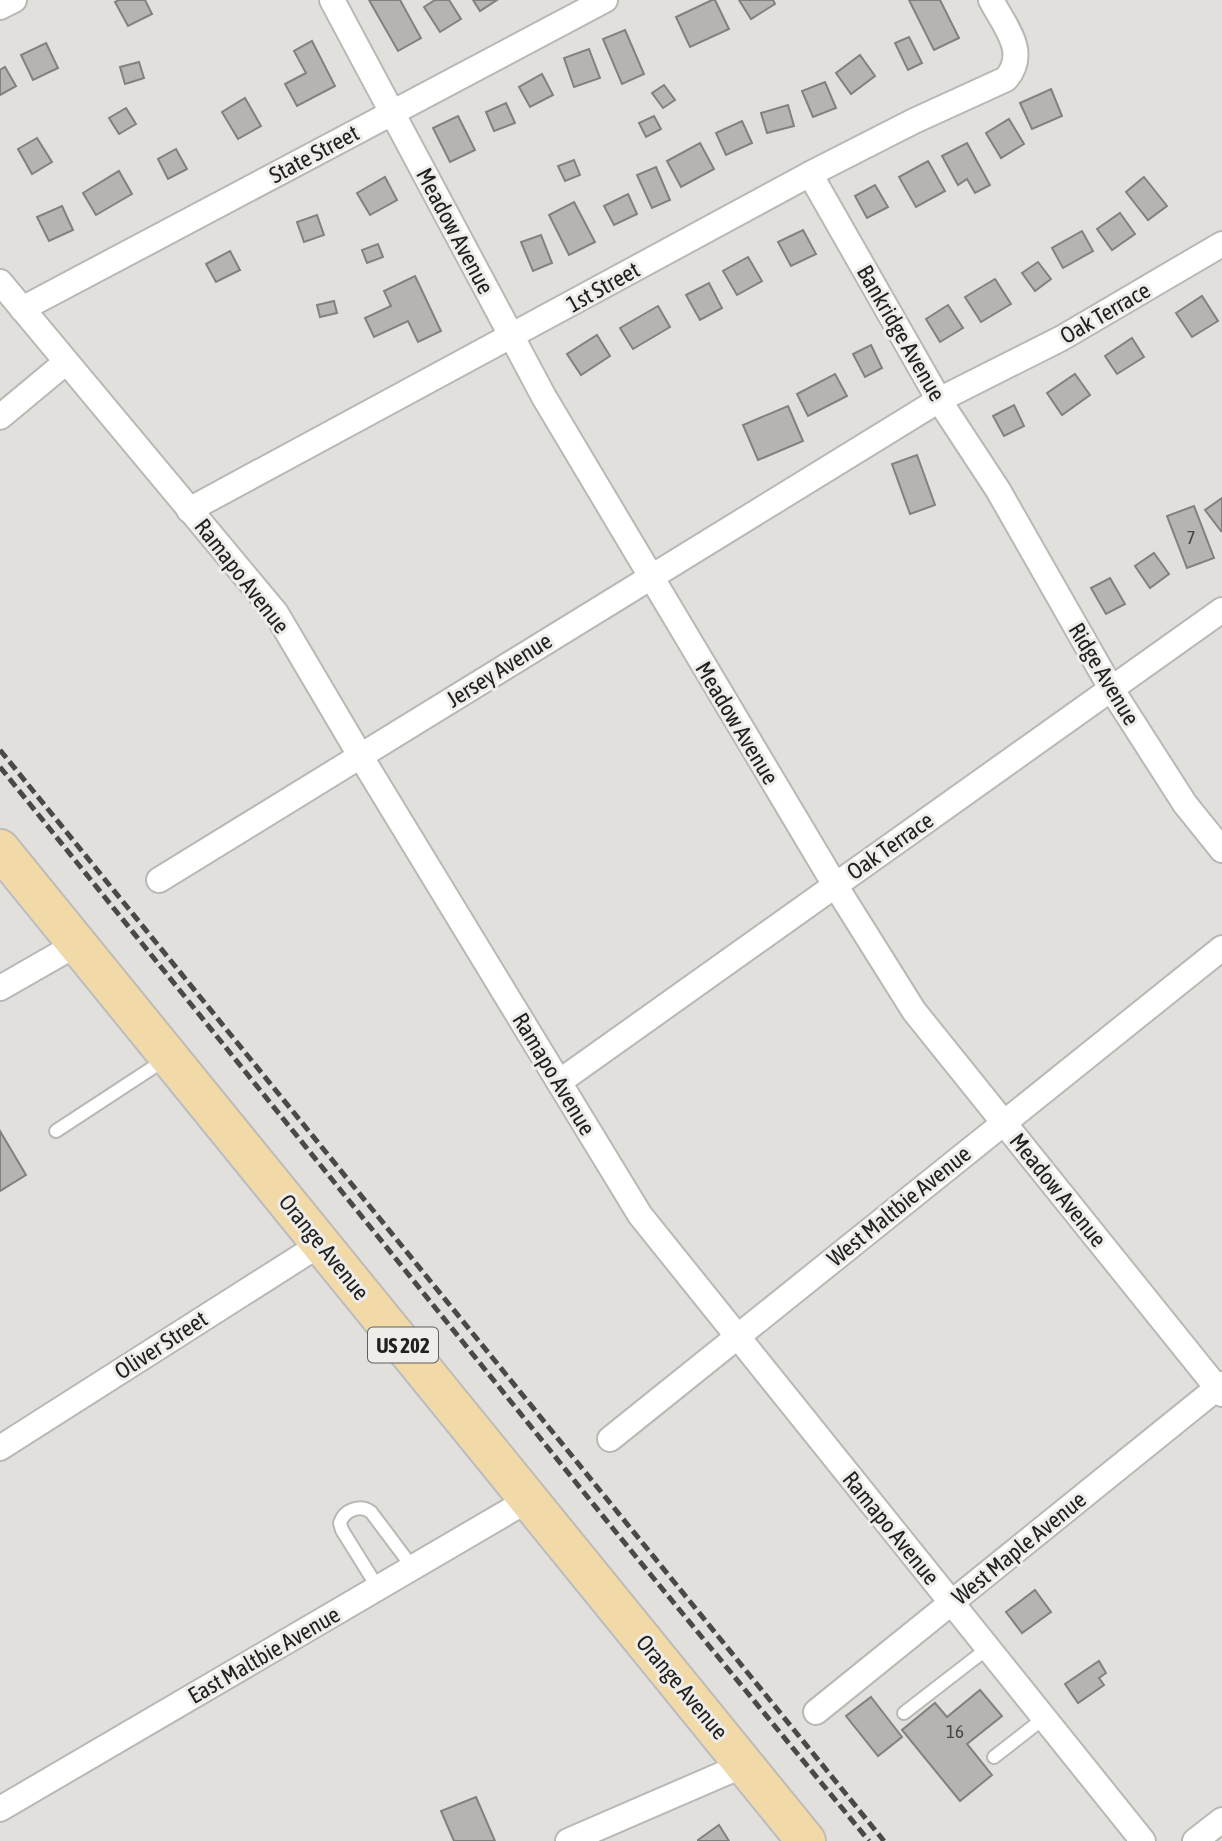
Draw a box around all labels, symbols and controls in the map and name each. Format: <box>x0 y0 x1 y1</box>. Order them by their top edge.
street label: State Street <box>265 120 363 188</box>
street label: Meadow Avenue <box>411 164 499 298</box>
street label: 1st Street <box>562 256 644 318</box>
street label: Bankridge Avenue <box>852 260 950 406</box>
street label: Oak Terrace <box>1055 277 1155 349</box>
street label: Ramapo Avenue <box>189 514 295 638</box>
house number: 7 <box>1187 526 1195 548</box>
street label: Ridge Avenue <box>1063 618 1145 730</box>
street label: Jersey Avenue <box>442 627 556 713</box>
street label: Meadow Avenue <box>690 657 784 789</box>
street label: Oak Terrace <box>842 807 938 885</box>
street label: Ramapo Avenue <box>507 1008 601 1140</box>
street label: Meadow Avenue <box>1004 1128 1112 1252</box>
street label: West Maltbie Avenue <box>822 1140 976 1272</box>
street label: Orange Avenue <box>274 1189 374 1305</box>
street label: Oliver Street <box>110 1306 212 1384</box>
road number: US 202 <box>368 1328 438 1362</box>
street label: Ramapo Avenue <box>837 1466 945 1590</box>
street label: West Maple Avenue <box>947 1486 1091 1610</box>
street label: East Maltbie Avenue <box>184 1601 344 1709</box>
street label: Orange Avenue <box>631 1630 733 1744</box>
house number: 16 <box>946 1720 964 1742</box>

